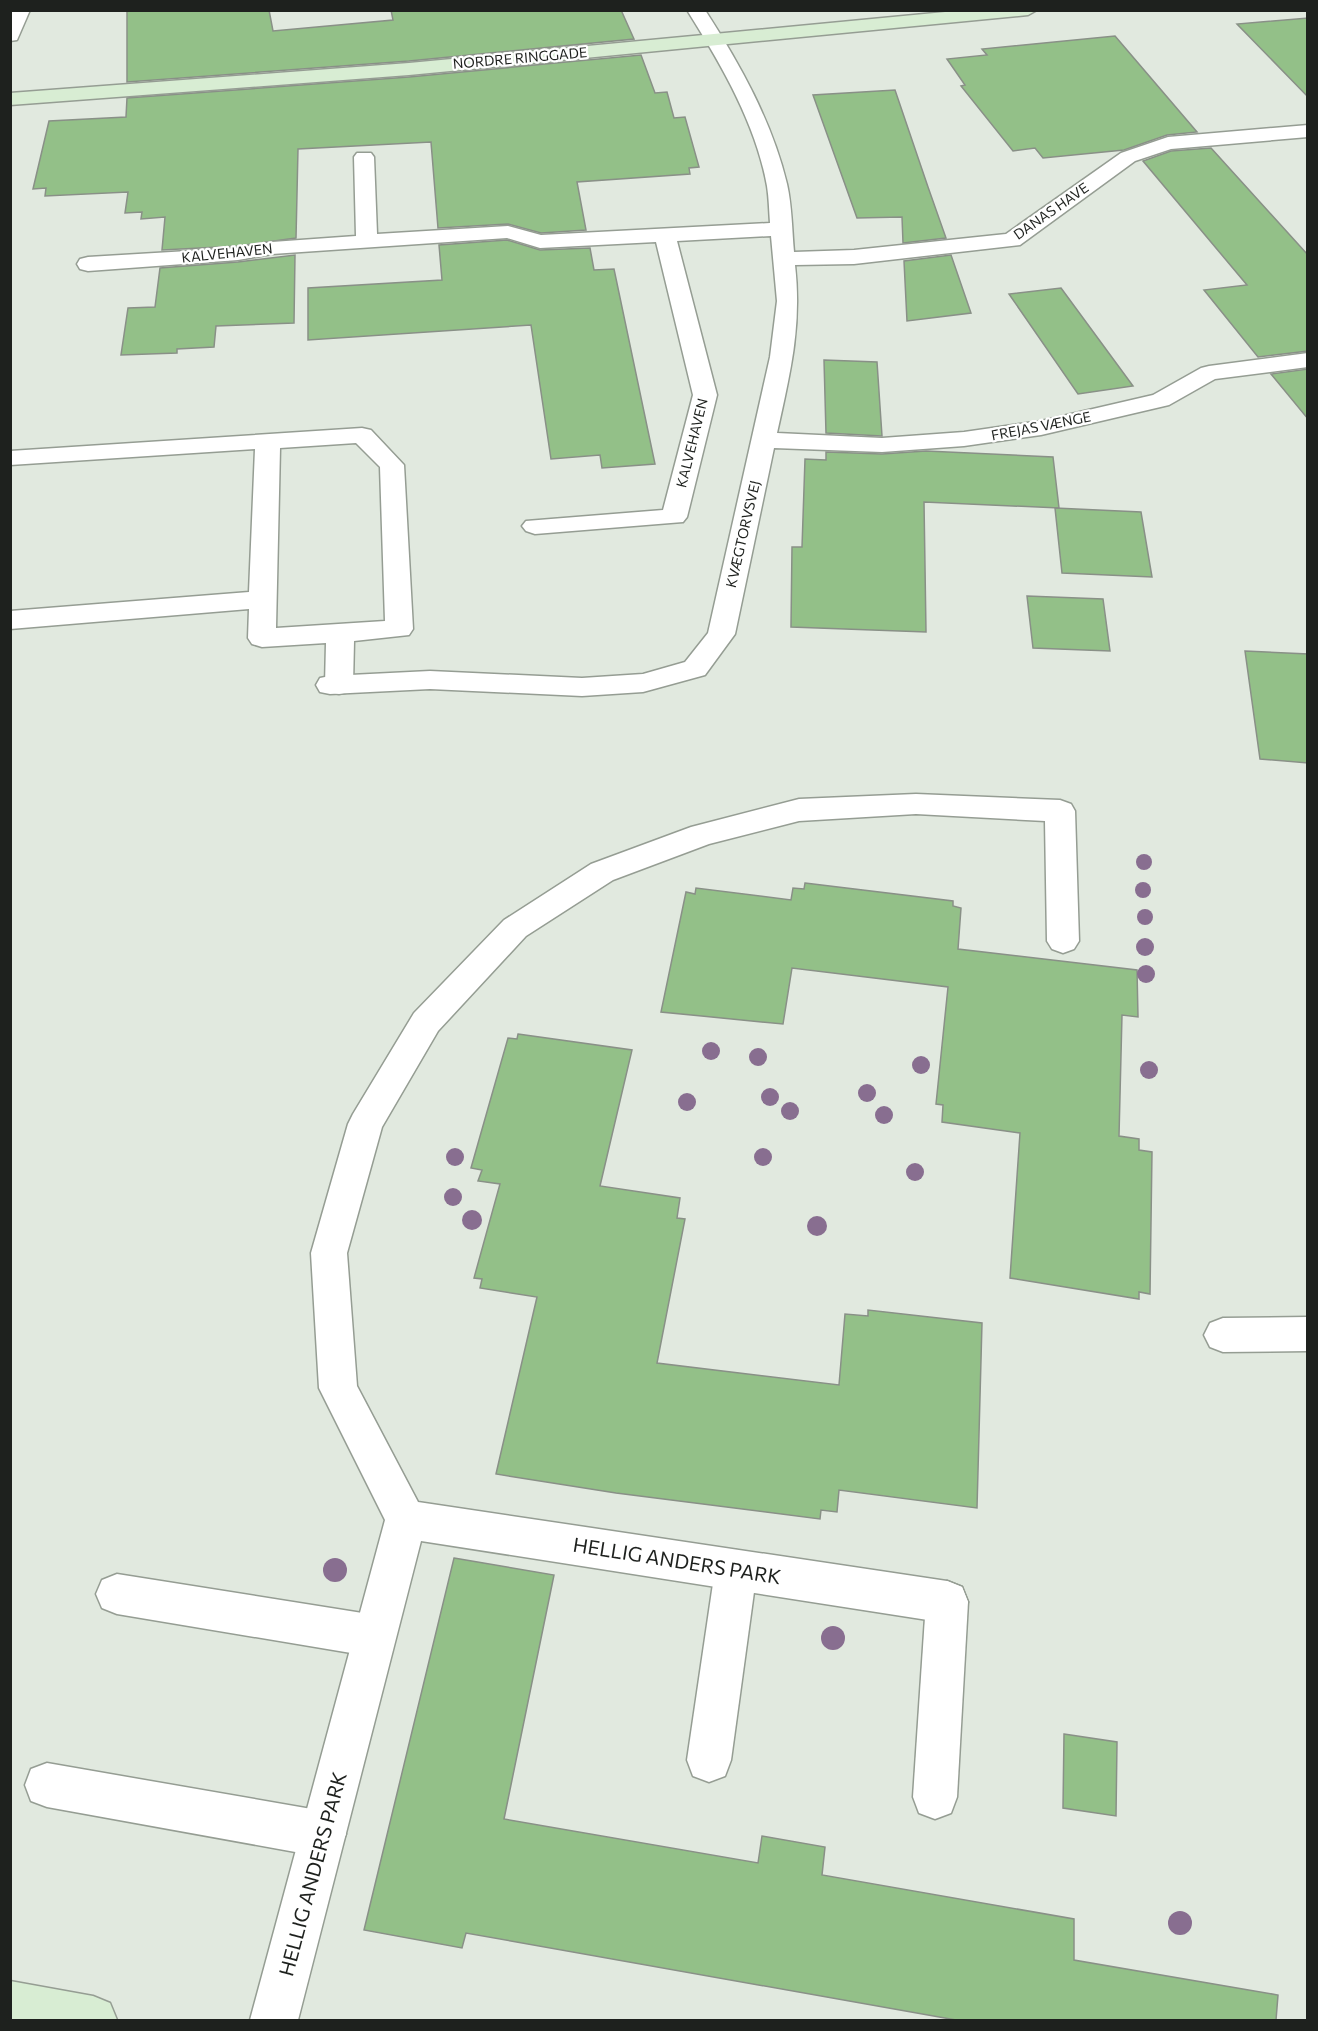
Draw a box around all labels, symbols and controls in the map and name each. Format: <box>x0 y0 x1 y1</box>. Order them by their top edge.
street label: NORDRE RINGGADE <box>452 43 588 72</box>
street label: DANAS HAVE <box>1010 178 1092 243</box>
street label: KALVEHAVEN <box>181 239 273 266</box>
street label: KALVEHAVEN <box>672 396 711 489</box>
street label: FREJAS VÆNGE <box>990 408 1092 444</box>
street label: KVÆGTORVSVEJ <box>722 479 763 589</box>
street label: HELLIG ANDERS PARK <box>571 1532 783 1588</box>
street label: HELLIG ANDERS PARK <box>273 1769 351 1978</box>

